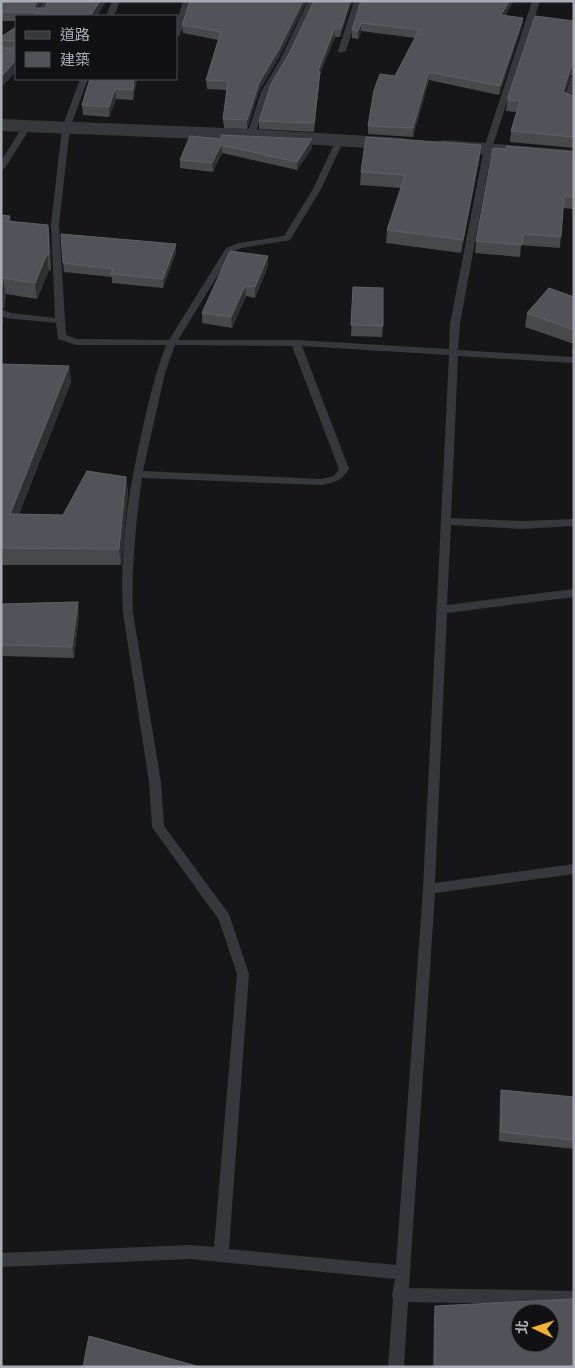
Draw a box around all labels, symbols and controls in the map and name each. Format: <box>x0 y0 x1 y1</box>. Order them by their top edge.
legend <box>15 15 178 80</box>
text: 道路 <box>60 23 90 46</box>
text: 建築 <box>60 48 90 71</box>
north arrow <box>510 1303 560 1353</box>
text: 北 <box>511 1319 532 1335</box>

